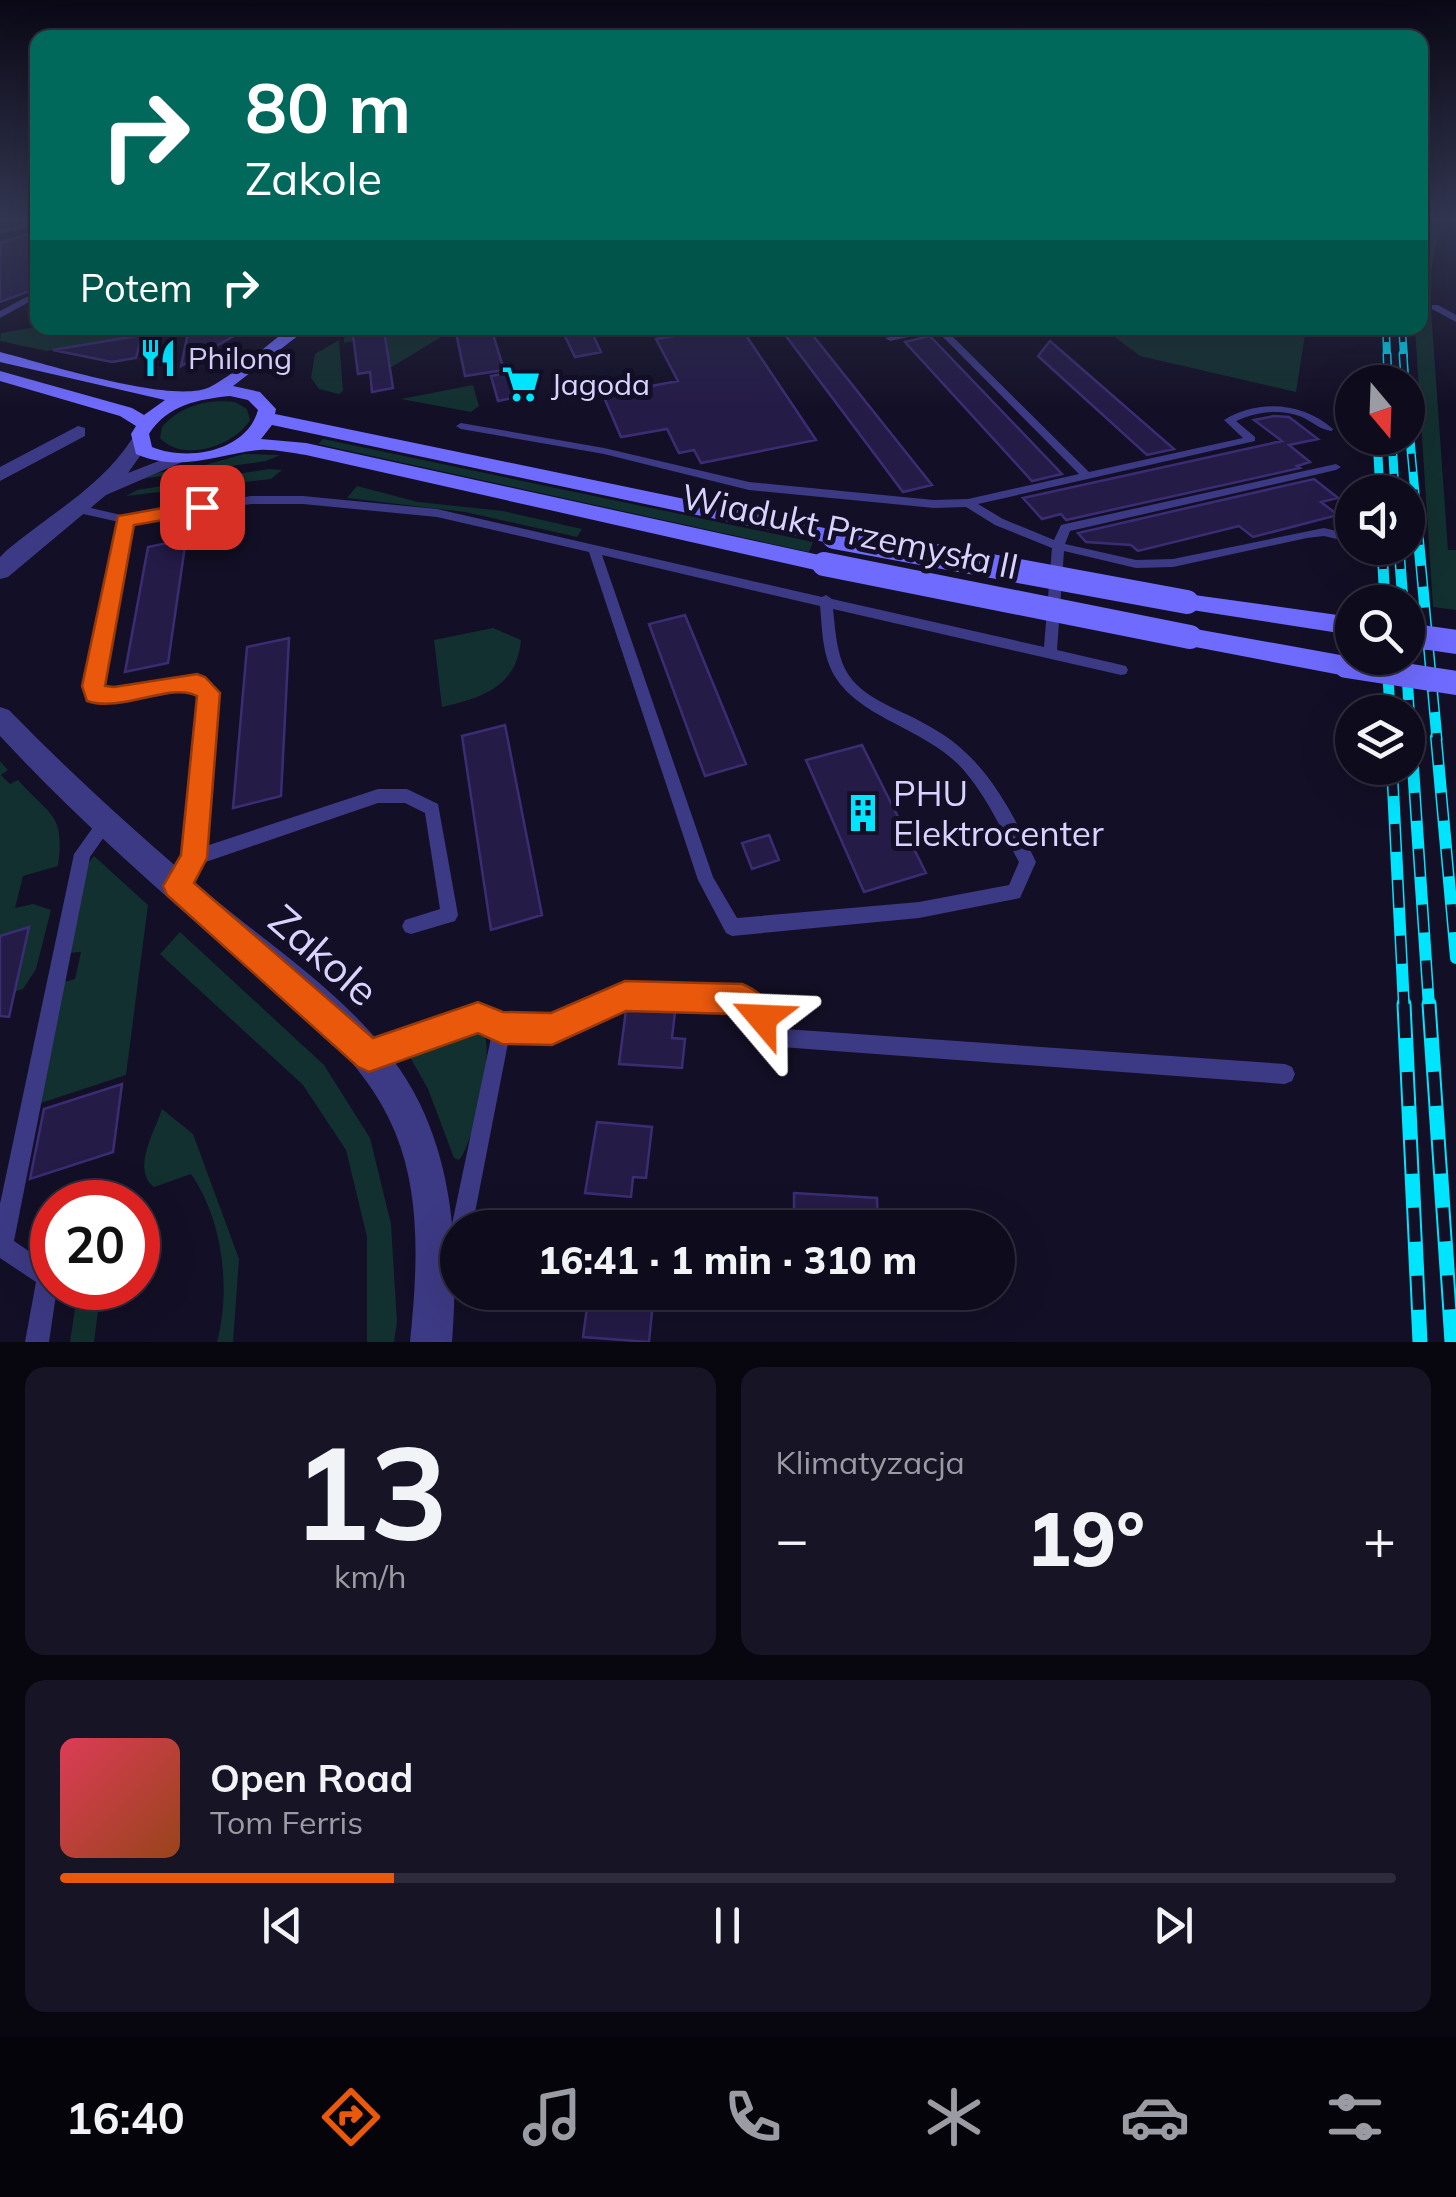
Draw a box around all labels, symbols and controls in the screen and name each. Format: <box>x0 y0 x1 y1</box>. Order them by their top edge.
text: 80 m <box>245 63 411 151</box>
icon: right <box>80 70 210 200</box>
text: Zakole <box>245 150 382 206</box>
icon: right <box>213 260 268 315</box>
text: Potem <box>80 264 193 312</box>
restaurant icon: Philong <box>137 337 179 379</box>
place label: Philong <box>188 339 292 377</box>
supermarket icon: Jagoda <box>500 363 542 405</box>
place label: Jagoda <box>551 365 650 403</box>
north arrow <box>1335 365 1425 455</box>
map controls <box>1335 365 1425 785</box>
pin <box>160 465 245 550</box>
street label: Wiadukt Przemysła II <box>678 474 1022 588</box>
button: sound <box>1335 475 1425 565</box>
icon: arrive <box>175 480 230 535</box>
button: search <box>1335 585 1425 675</box>
button: layers <box>1335 695 1425 785</box>
place label: PHU Elektrocenter <box>893 771 1104 855</box>
building icon: PHU Elektrocenter <box>842 792 884 834</box>
street label: Zakole <box>258 893 390 1017</box>
position arrow <box>710 966 814 1070</box>
speed limit sign: 20 <box>30 1180 160 1310</box>
text: 16:41 · 1 min · 310 m <box>538 1236 917 1284</box>
text: 13 <box>292 1409 448 1573</box>
text: Klimatyzacja <box>776 1442 965 1482</box>
text: 19° <box>1026 1491 1145 1585</box>
text: − <box>776 1504 809 1573</box>
text: + <box>1363 1504 1396 1573</box>
text: km/h <box>334 1556 406 1596</box>
text: Open Road <box>210 1754 413 1802</box>
text: Tom Ferris <box>210 1802 363 1842</box>
icon: previous <box>255 1898 310 1953</box>
icon: pause <box>700 1898 755 1953</box>
icon: next <box>1146 1898 1201 1953</box>
icon: directions <box>316 2082 386 2152</box>
icon: music <box>517 2082 587 2152</box>
icon: phone <box>718 2082 788 2152</box>
icon: climate <box>919 2082 989 2152</box>
icon: car <box>1120 2082 1190 2152</box>
icon: filters <box>1320 2082 1390 2152</box>
text: 16:40 <box>65 2089 185 2145</box>

